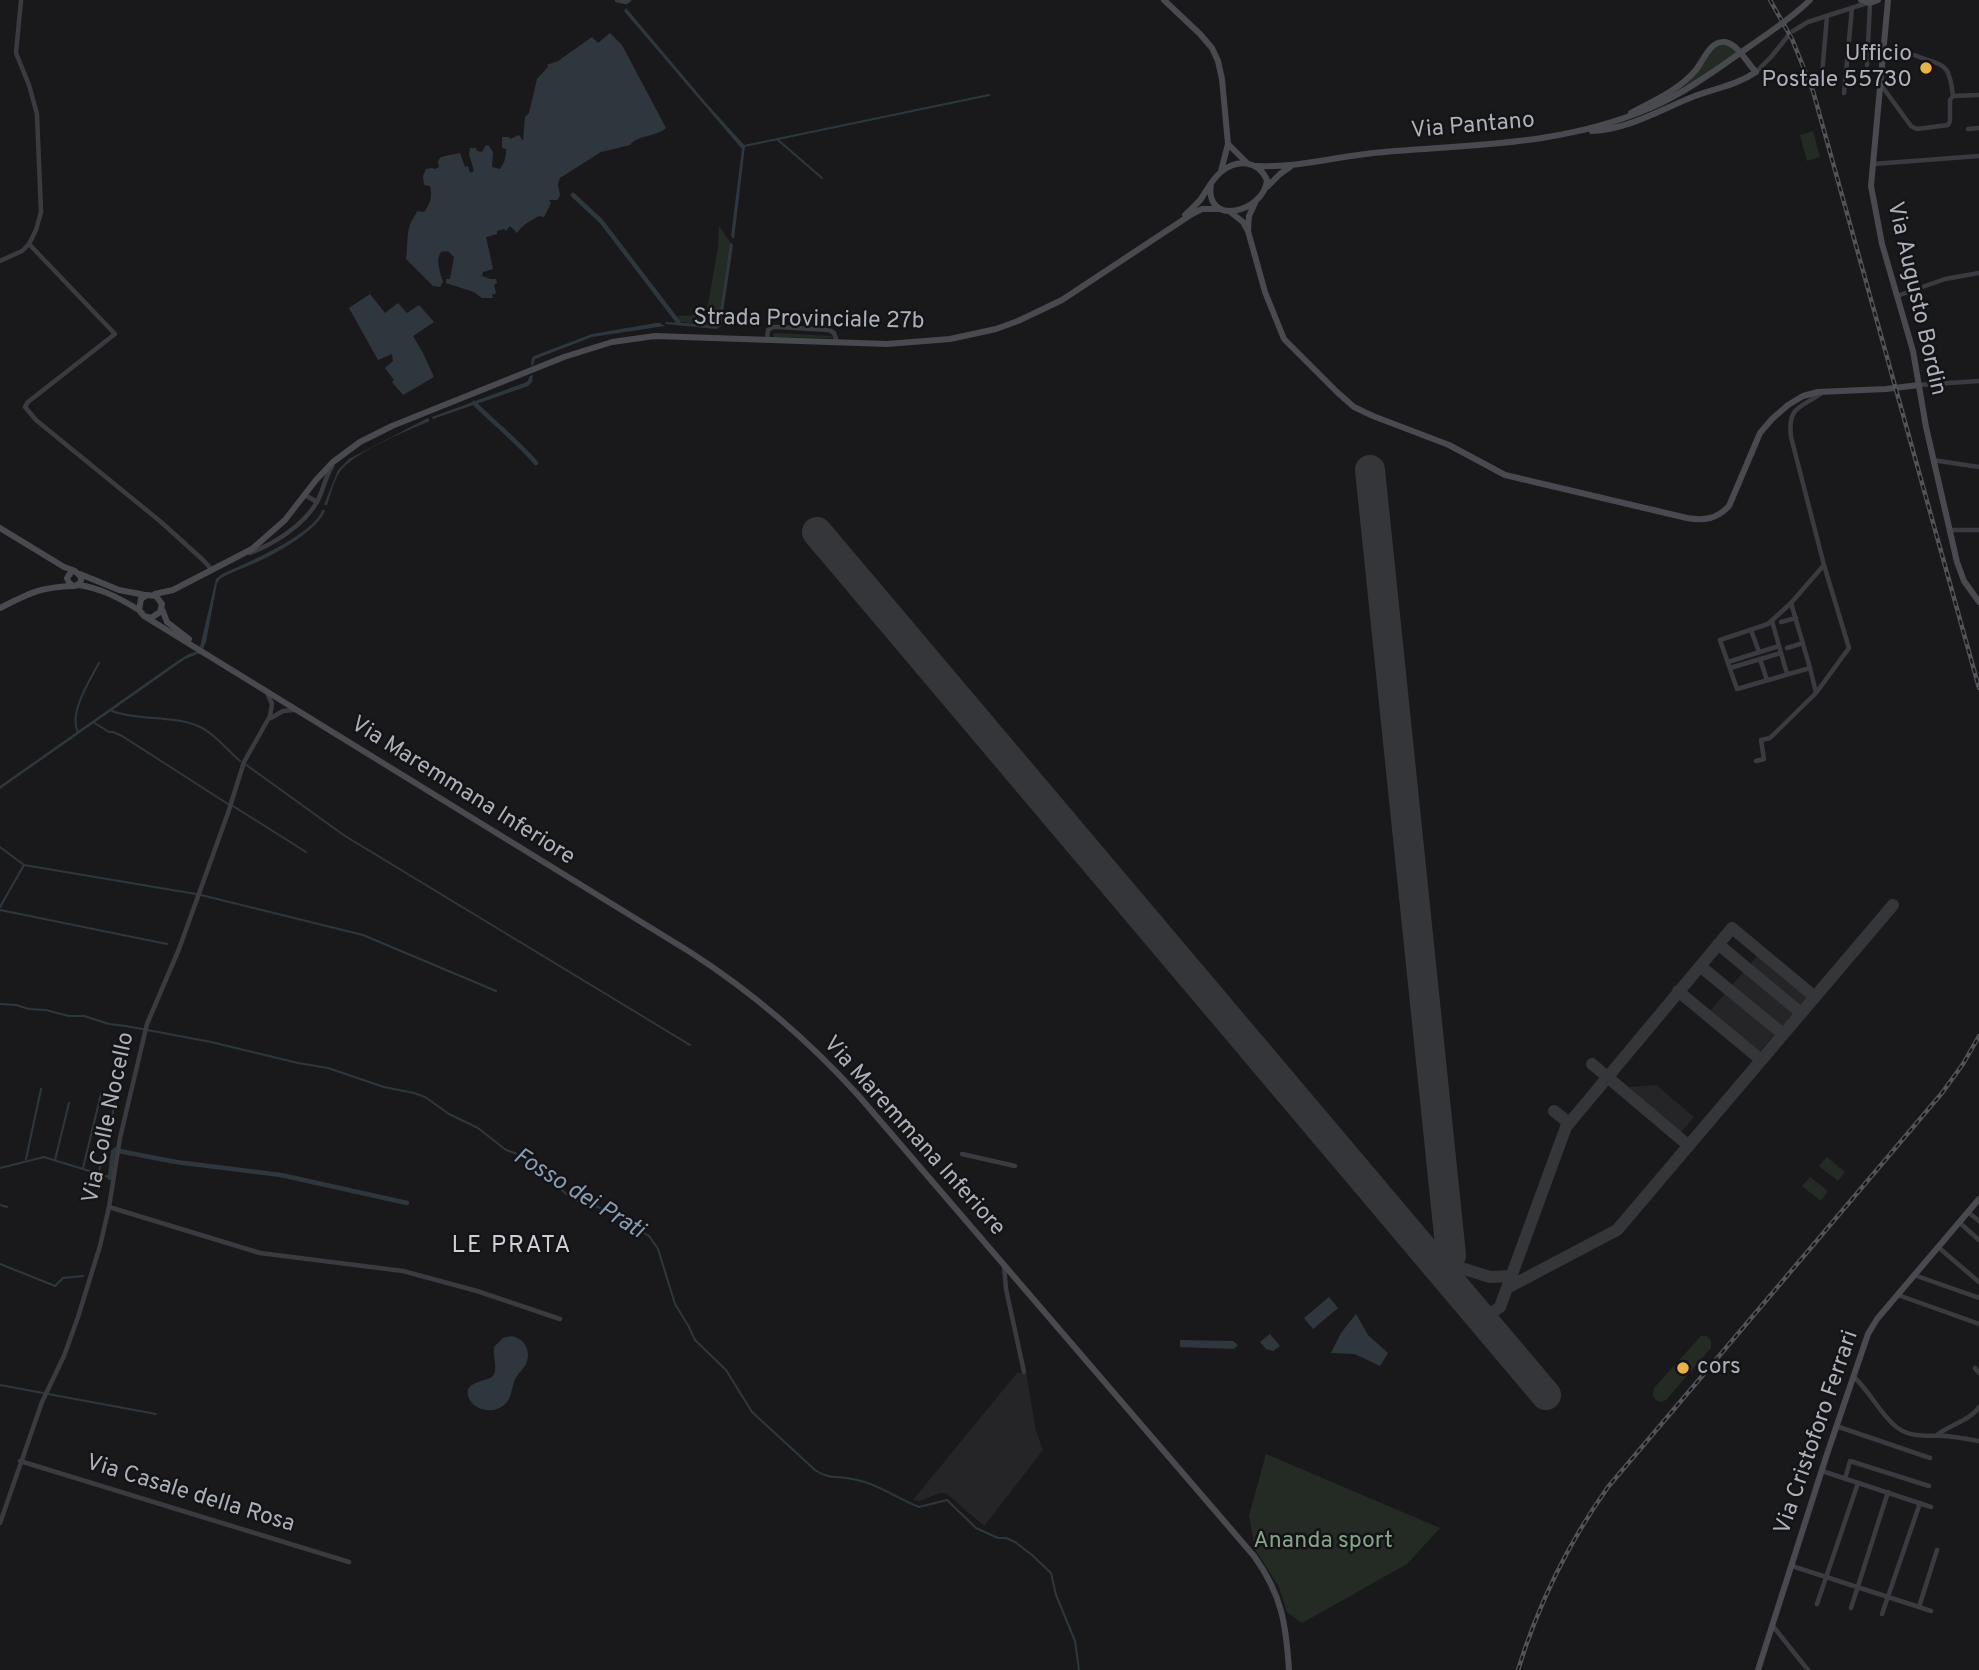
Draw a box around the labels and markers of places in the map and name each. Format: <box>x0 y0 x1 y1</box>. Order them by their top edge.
place label: Ufficio Postale 55730 <box>1762 41 1912 95</box>
marker: Ufficio Postale 55730 <box>1918 60 1934 76</box>
place label: cors <box>1697 1354 1741 1382</box>
marker: cors <box>1675 1360 1691 1376</box>

